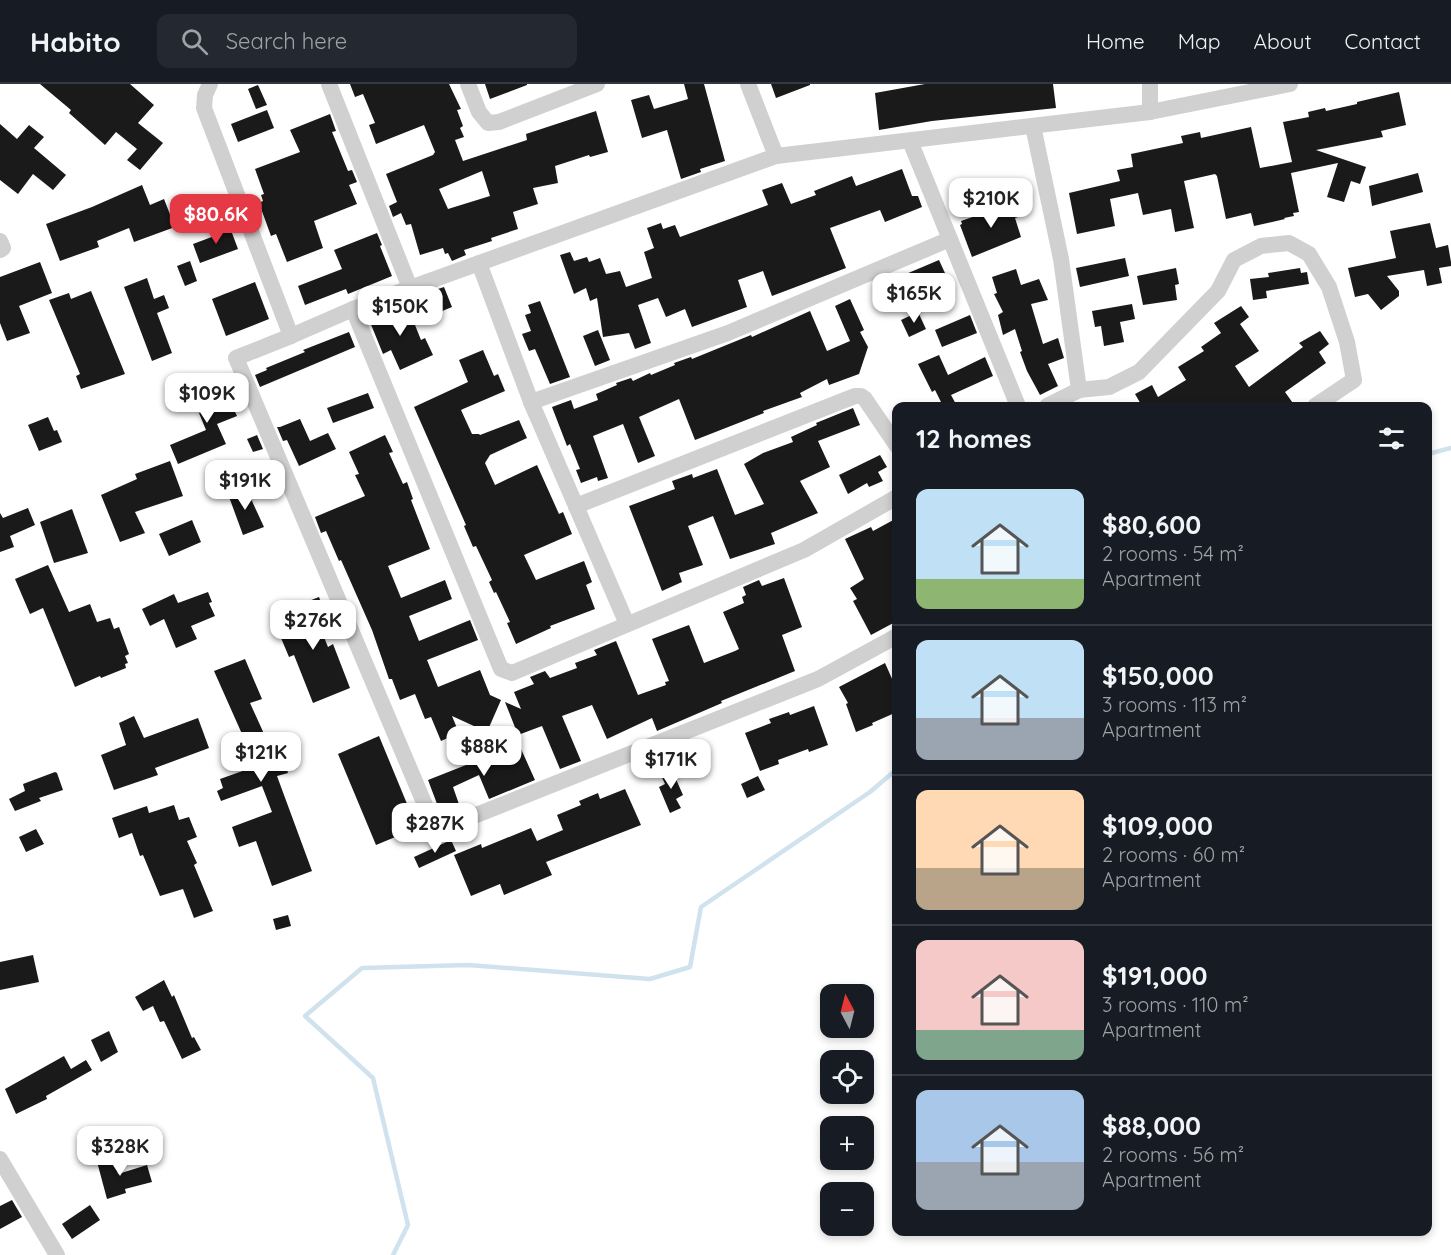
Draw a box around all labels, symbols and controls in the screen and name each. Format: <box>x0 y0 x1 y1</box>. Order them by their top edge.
search box <box>157 14 577 68</box>
text: Habito <box>30 24 121 59</box>
icon: search <box>178 25 211 58</box>
text: Search here <box>226 27 347 55</box>
text: Home <box>1086 28 1145 54</box>
text: Map <box>1178 28 1221 54</box>
text: About <box>1254 28 1312 54</box>
text: Contact <box>1345 28 1421 54</box>
pin: $210K <box>949 178 1033 229</box>
text: $210K <box>963 185 1019 210</box>
pin: $80.6K <box>167 194 265 245</box>
text: $80.6K <box>184 201 248 226</box>
pin: $165K <box>872 273 956 324</box>
text: $165K <box>886 280 942 305</box>
pin: $150K <box>358 286 442 337</box>
text: $150K <box>372 293 428 318</box>
pin: $109K <box>165 373 249 424</box>
text: $109K <box>179 380 235 405</box>
text: 12 homes <box>916 422 1032 455</box>
icon: filters <box>1375 422 1408 455</box>
pin: $191K <box>203 460 287 511</box>
text: $191K <box>219 467 271 492</box>
text: $80,600 <box>1102 508 1201 541</box>
icon: home <box>964 513 1036 585</box>
text: 2 rooms · 54 m² <box>1102 541 1244 566</box>
text: Apartment <box>1102 566 1202 591</box>
pin: $276K <box>271 600 355 651</box>
text: $276K <box>284 607 342 632</box>
text: $150,000 <box>1102 659 1214 692</box>
icon: home <box>964 664 1036 736</box>
text: 3 rooms · 113 m² <box>1102 692 1247 717</box>
text: Apartment <box>1102 717 1202 742</box>
pin: $88K <box>448 726 520 777</box>
pin: $121K <box>219 732 303 783</box>
text: $88K <box>461 733 507 758</box>
text: $121K <box>235 739 287 764</box>
pin: $171K <box>629 739 713 790</box>
text: $171K <box>645 746 697 771</box>
pin: $287K <box>393 803 477 854</box>
text: $109,000 <box>1102 809 1213 842</box>
text: $287K <box>406 810 464 835</box>
icon: home <box>964 814 1036 886</box>
text: 2 rooms · 60 m² <box>1102 842 1245 867</box>
text: Apartment <box>1102 867 1202 892</box>
text: $191,000 <box>1102 959 1208 992</box>
icon: home <box>964 964 1036 1036</box>
north arrow <box>820 984 874 1038</box>
map controls <box>820 984 874 1236</box>
text: 3 rooms · 110 m² <box>1102 992 1249 1017</box>
text: Apartment <box>1102 1017 1202 1042</box>
button: locate <box>820 1050 874 1104</box>
text: $88,000 <box>1102 1109 1201 1142</box>
icon: home <box>964 1114 1036 1186</box>
button: + <box>820 1116 874 1170</box>
pin: $328K <box>78 1126 162 1177</box>
text: $328K <box>91 1133 149 1158</box>
text: 2 rooms · 56 m² <box>1102 1142 1244 1167</box>
text: Apartment <box>1102 1167 1202 1192</box>
button: − <box>820 1182 874 1236</box>

